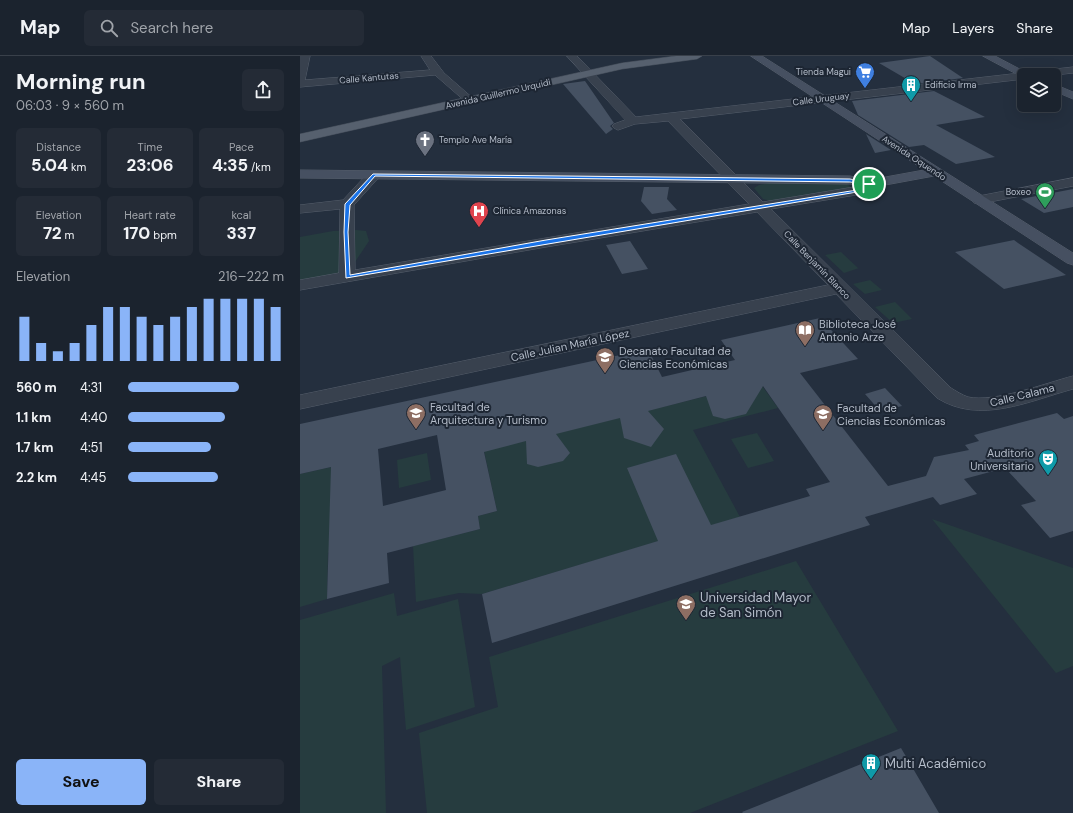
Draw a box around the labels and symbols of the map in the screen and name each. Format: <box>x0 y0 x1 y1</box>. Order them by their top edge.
supermarket icon: Tienda Magui <box>854 61 876 89</box>
place label: Tienda Magui <box>796 66 851 78</box>
street label: Calle Kantutas <box>339 69 400 87</box>
building icon: Edificio Irma <box>900 74 922 102</box>
street label: Avenida Guillermo Urquidi <box>444 76 552 112</box>
place label: Edificio Irma <box>925 79 976 91</box>
street label: Calle Uruguay <box>792 90 850 108</box>
church icon: Templo Ave María <box>414 129 436 157</box>
street label: Avenida Oquendo <box>880 133 948 183</box>
place label: Templo Ave María <box>439 134 512 146</box>
pin <box>852 167 886 201</box>
sports icon: Boxeo <box>1034 181 1056 209</box>
place label: Boxeo <box>1006 186 1031 198</box>
hospital icon: Clínica Amazonas <box>468 200 490 228</box>
place label: Clínica Amazonas <box>493 205 567 217</box>
street label: Calle Benjamín Blanco <box>781 228 853 302</box>
place label: Biblioteca José Antonio Arze <box>819 317 896 344</box>
library icon: Biblioteca José Antonio Arze <box>794 319 816 347</box>
street label: Calle Julian María López <box>509 326 631 364</box>
place label: Decanato Facultad de Ciencias Económicas <box>619 344 731 371</box>
school or university icon: Decanato Facultad de Ciencias Económicas <box>594 346 616 374</box>
street label: Calle Calama <box>988 380 1056 410</box>
place label: Facultad de Arquitectura y Turismo <box>430 400 547 427</box>
place label: Facultad de Ciencias Económicas <box>837 401 946 428</box>
school or university icon: Facultad de Arquitectura y Turismo <box>405 402 427 430</box>
school or university icon: Facultad de Ciencias Económicas <box>812 403 834 431</box>
place label: Auditorio Universitario <box>970 446 1034 473</box>
theatre icon: Auditorio Universitario <box>1037 448 1059 476</box>
place label: Universidad Mayor de San Simón <box>700 589 811 621</box>
school or university icon: Universidad Mayor de San Simón <box>675 593 697 621</box>
building icon: Multi Académico <box>860 752 882 780</box>
place label: Multi Académico <box>885 755 986 772</box>

